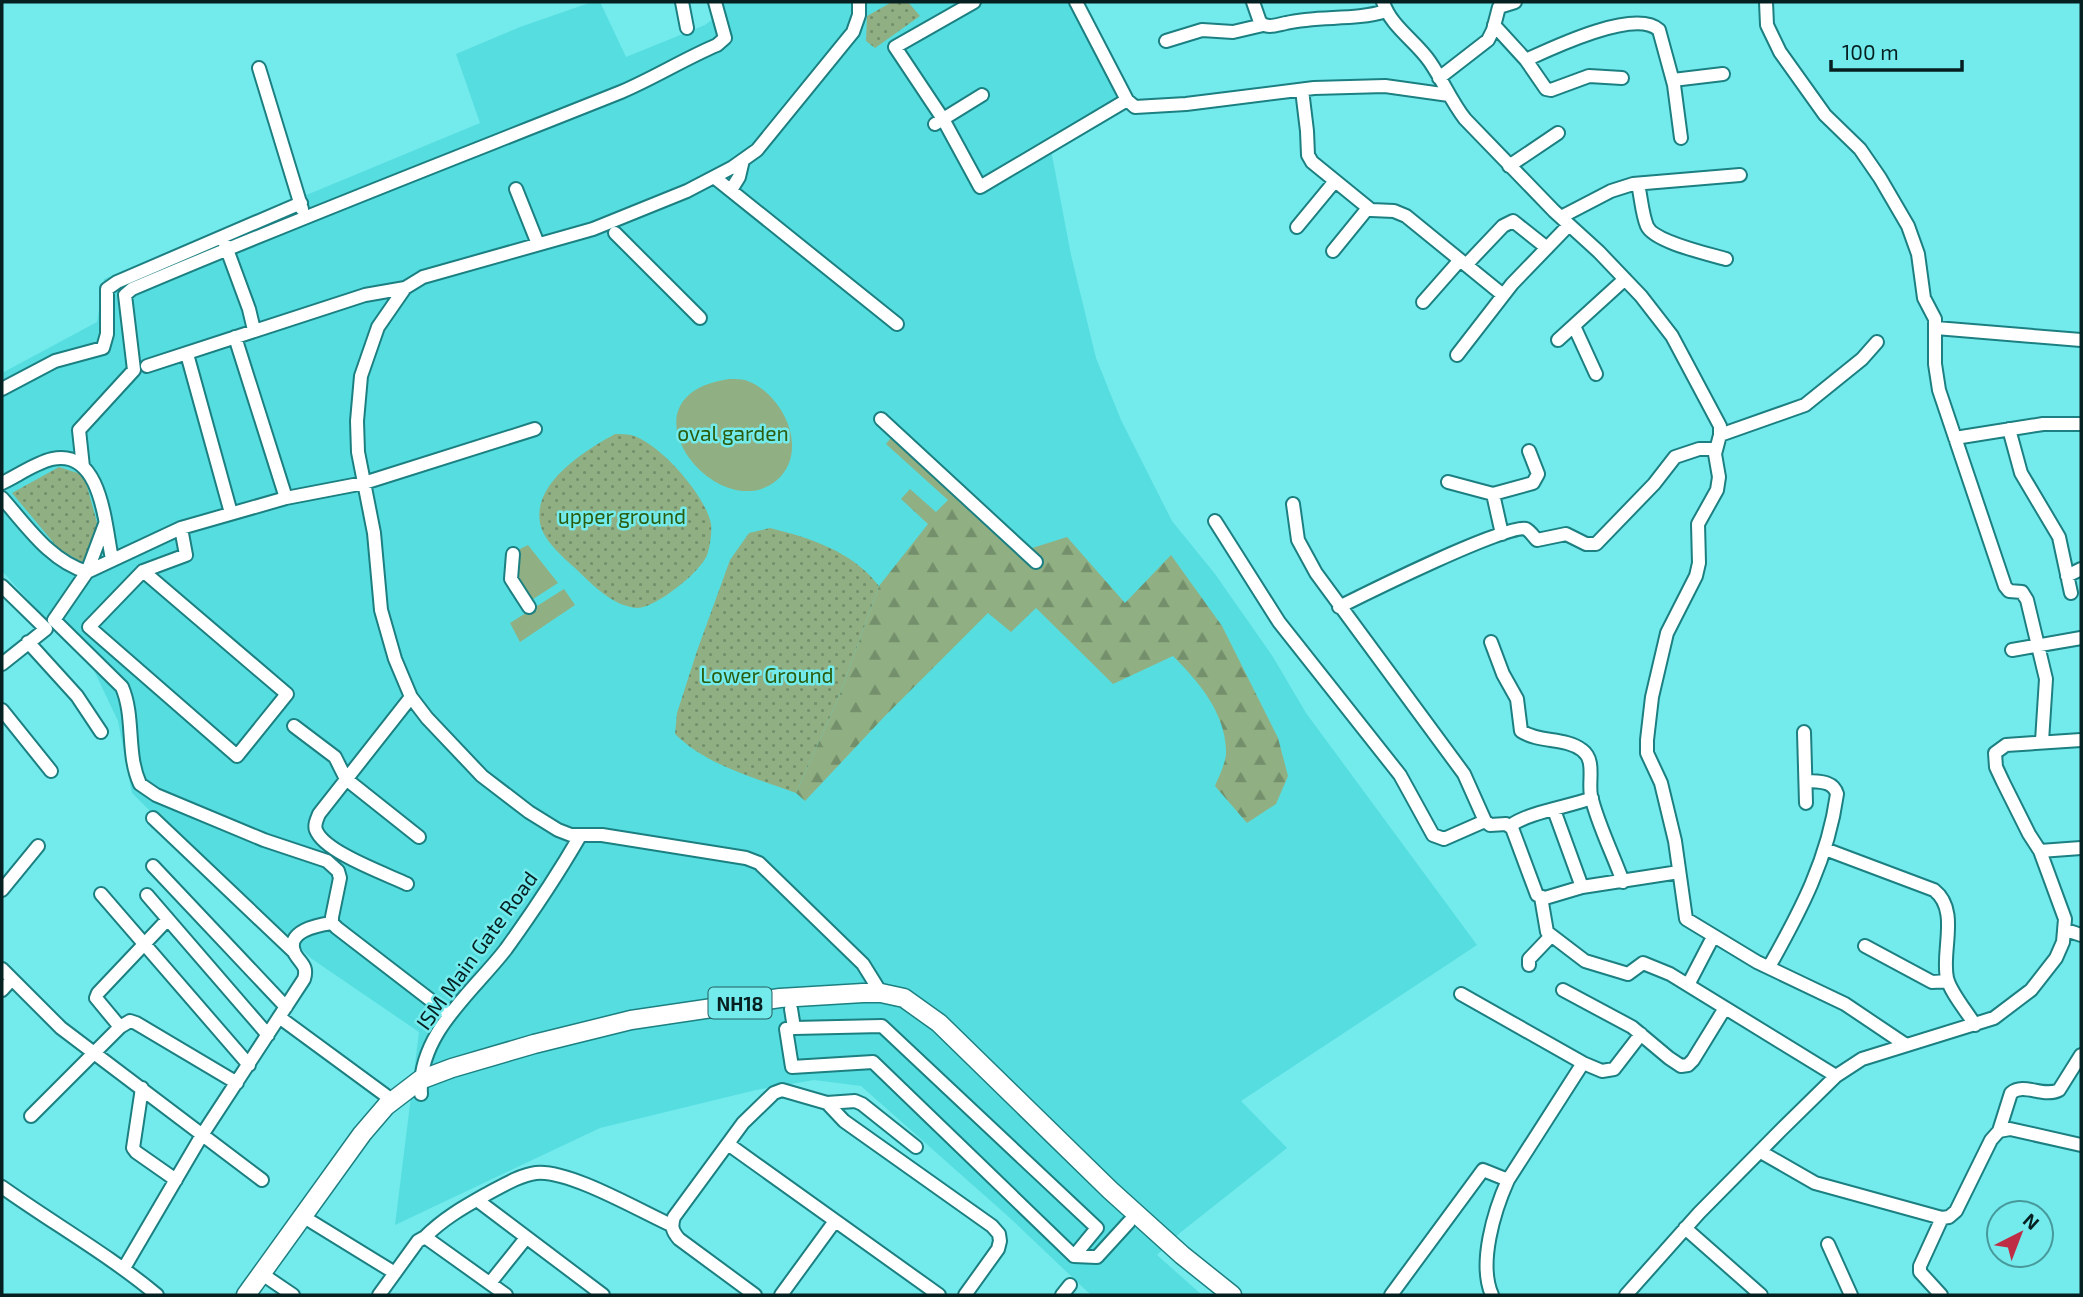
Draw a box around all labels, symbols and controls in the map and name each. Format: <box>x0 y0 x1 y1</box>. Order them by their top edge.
scale bar <box>1831 28 1962 72</box>
text: 100 m <box>1842 39 1899 64</box>
park label: oval garden <box>677 420 789 445</box>
park label: upper ground <box>558 503 686 528</box>
park label: Lower Ground <box>700 662 834 687</box>
street label: ISM Main Gate Road <box>410 866 542 1034</box>
road number: NH18 <box>708 987 772 1018</box>
north arrow <box>1985 1199 2055 1269</box>
text: N <box>2019 1208 2045 1234</box>

